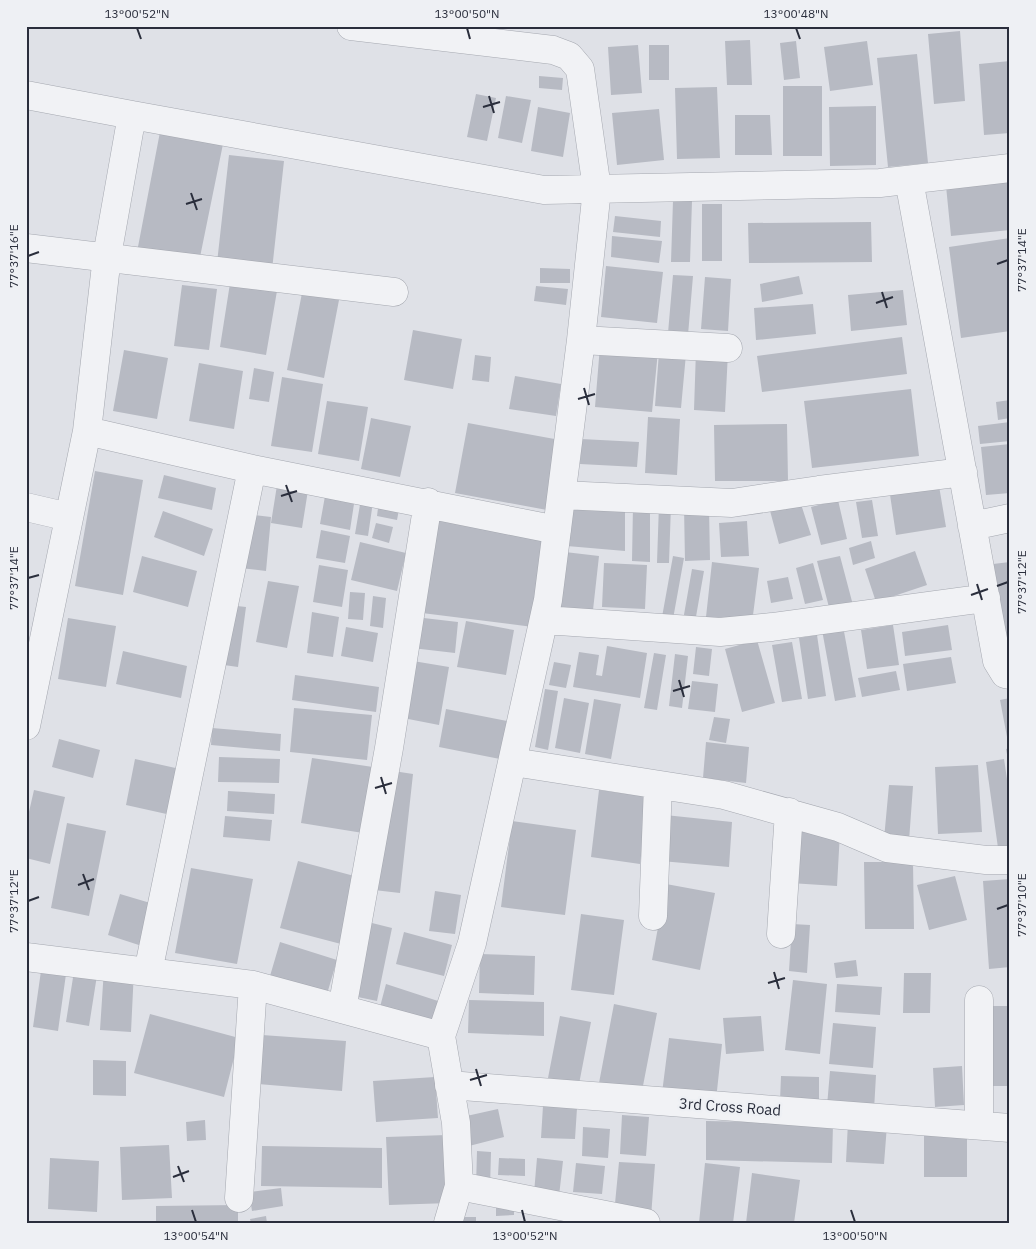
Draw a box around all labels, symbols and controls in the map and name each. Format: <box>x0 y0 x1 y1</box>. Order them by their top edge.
text: 13°00'52"N <box>104 6 170 21</box>
text: 13°00'50"N <box>434 6 500 21</box>
text: 13°00'48"N <box>763 6 829 21</box>
text: 77°37'16"E <box>6 224 21 288</box>
text: 77°37'14"E <box>1014 228 1029 292</box>
text: 77°37'14"E <box>6 546 21 610</box>
text: 77°37'12"E <box>1014 550 1029 614</box>
text: 77°37'12"E <box>6 869 21 933</box>
text: 77°37'10"E <box>1014 873 1029 937</box>
street label: 3rd Cross Road <box>678 1093 782 1120</box>
text: 13°00'54"N <box>163 1228 229 1243</box>
text: 13°00'52"N <box>492 1228 558 1243</box>
text: 13°00'50"N <box>822 1228 888 1243</box>

